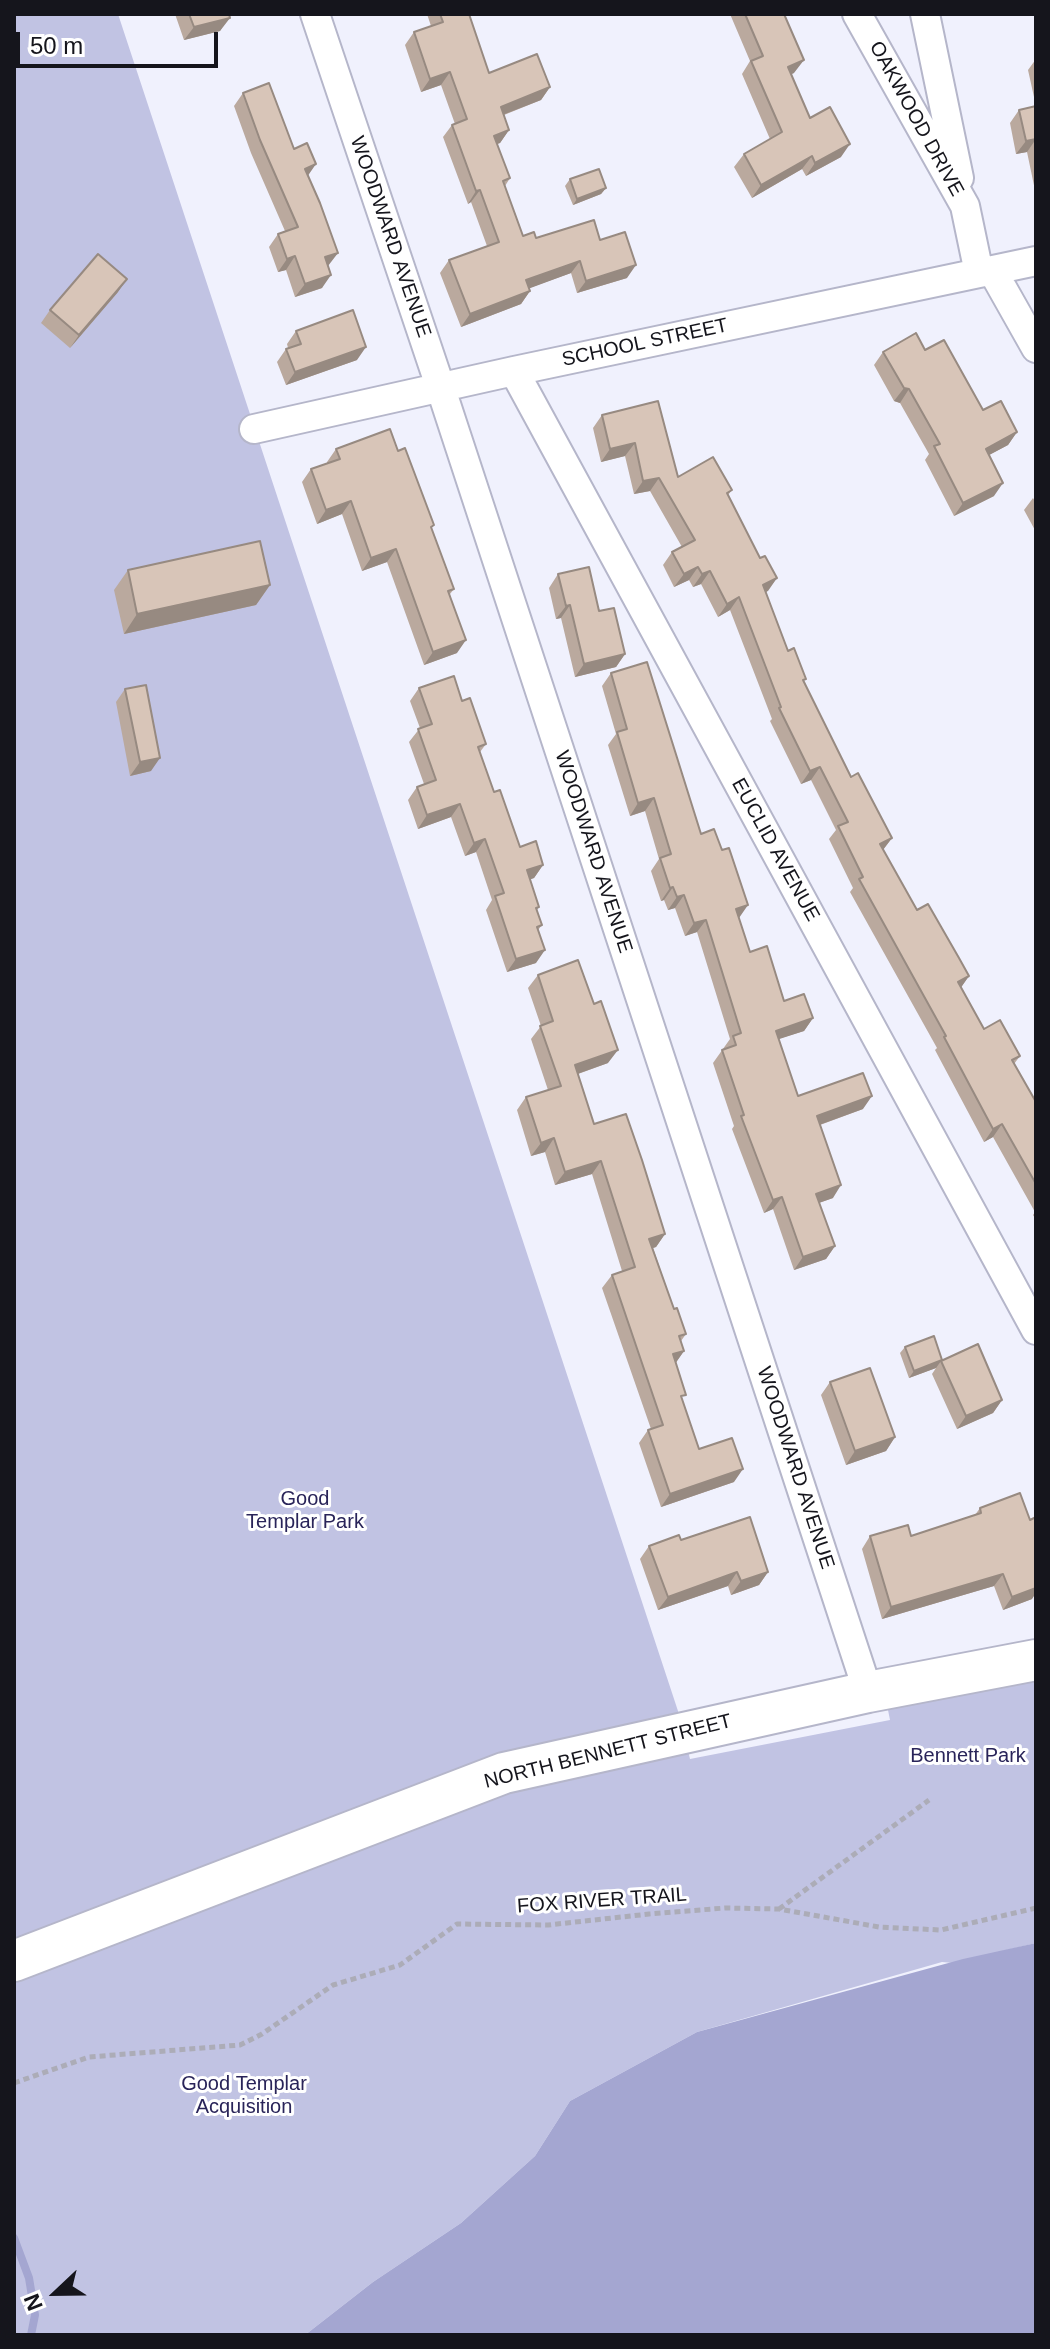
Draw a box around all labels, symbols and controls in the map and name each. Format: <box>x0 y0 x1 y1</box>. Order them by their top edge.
scale bar <box>20 16 222 66</box>
text: 50 m <box>30 32 83 59</box>
street label: OAKWOOD DRIVE <box>863 37 969 201</box>
street label: WOODWARD AVENUE <box>344 133 436 341</box>
street label: SCHOOL STREET <box>560 314 730 372</box>
street label: WOODWARD AVENUE <box>549 748 637 956</box>
street label: EUCLID AVENUE <box>726 774 824 926</box>
street label: WOODWARD AVENUE <box>751 1364 839 1572</box>
park label: Good Templar Park <box>246 1487 364 1534</box>
street label: NORTH BENNETT STREET <box>482 1710 734 1794</box>
park label: Bennett Park <box>910 1744 1026 1768</box>
street label: FOX RIVER TRAIL <box>516 1883 688 1919</box>
park label: Good Templar Acquisition <box>181 2072 307 2119</box>
north arrow <box>16 2253 96 2333</box>
text: N <box>19 2290 48 2314</box>

